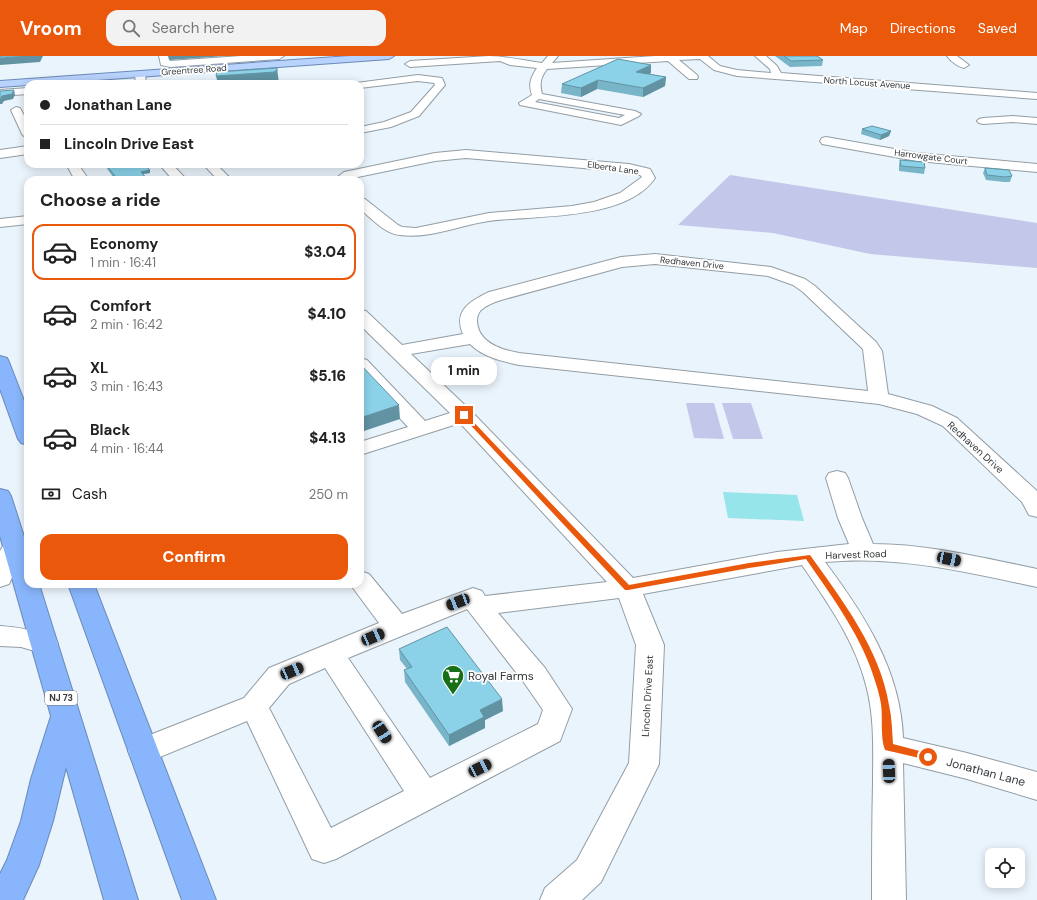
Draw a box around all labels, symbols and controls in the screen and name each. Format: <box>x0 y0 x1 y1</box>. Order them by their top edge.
search box <box>106 10 386 46</box>
text: Vroom <box>20 16 82 41</box>
icon: search <box>120 17 142 39</box>
text: Search here <box>152 18 234 38</box>
text: Map <box>840 19 868 37</box>
text: Directions <box>890 19 956 37</box>
text: Saved <box>978 19 1017 37</box>
street label: Greentree Road <box>161 62 228 78</box>
street label: North Locust Avenue <box>823 74 911 92</box>
text: Jonathan Lane <box>64 95 172 115</box>
text: Lincoln Drive East <box>64 134 194 154</box>
street label: Harrowgate Court <box>894 147 969 168</box>
street label: Elberta Lane <box>586 158 640 178</box>
text: Choose a ride <box>40 188 161 212</box>
icon: car <box>42 234 78 270</box>
text: Economy <box>90 234 158 254</box>
text: $3.04 <box>304 242 346 262</box>
text: 1 min · 16:41 <box>90 254 156 271</box>
street label: Redhaven Drive <box>659 254 725 272</box>
icon: car <box>42 296 78 332</box>
text: Comfort <box>90 296 151 316</box>
text: $4.10 <box>308 304 346 324</box>
text: 2 min · 16:42 <box>90 316 163 333</box>
callout: 1 min <box>431 357 497 385</box>
icon: car <box>42 358 78 394</box>
text: XL <box>90 358 108 378</box>
text: 1 min <box>448 362 480 379</box>
text: $5.16 <box>309 366 346 386</box>
text: 3 min · 16:43 <box>90 378 163 395</box>
route end <box>455 406 473 424</box>
street label: Redhaven Drive <box>945 419 1007 476</box>
icon: car <box>42 420 78 456</box>
text: Black <box>90 420 130 440</box>
text: $4.13 <box>309 428 346 448</box>
text: 4 min · 16:44 <box>90 440 164 457</box>
icon: cash <box>40 483 62 505</box>
text: Cash <box>72 484 107 504</box>
text: 250 m <box>309 486 348 503</box>
button: Confirm <box>40 534 348 580</box>
street label: Harvest Road <box>825 547 887 562</box>
car <box>936 551 962 567</box>
car <box>445 592 471 612</box>
car <box>360 627 386 647</box>
street label: Lincoln Drive East <box>639 655 656 737</box>
car <box>279 661 305 681</box>
supermarket icon: Royal Farms <box>440 663 466 696</box>
place label: Royal Farms <box>468 668 534 684</box>
road number: NJ 73 <box>45 691 77 705</box>
car <box>370 719 394 745</box>
route start <box>919 748 937 766</box>
street label: Jonathan Lane <box>945 754 1027 790</box>
car <box>467 757 493 779</box>
car <box>883 759 895 783</box>
map controls <box>985 848 1025 888</box>
button: locate <box>985 848 1025 888</box>

